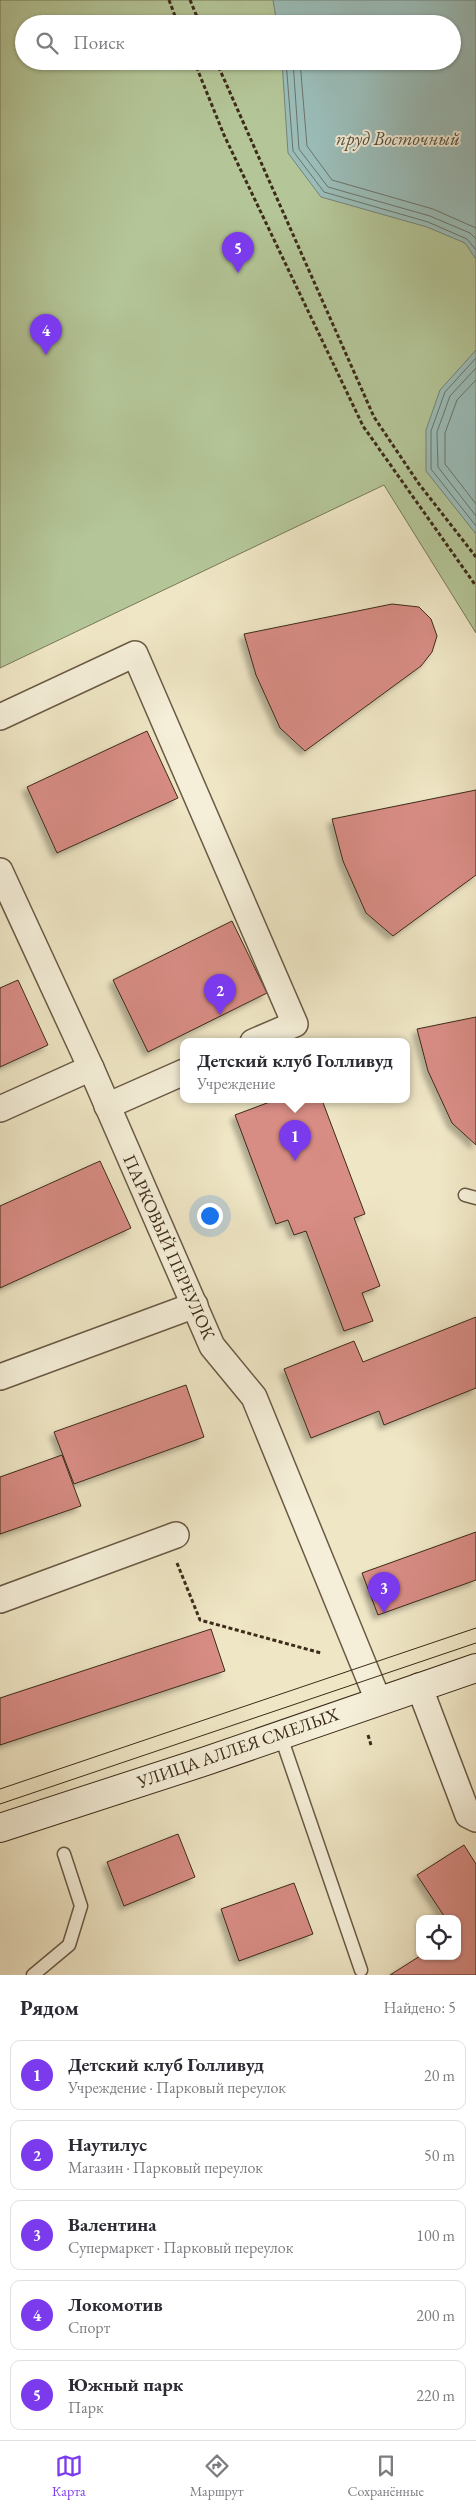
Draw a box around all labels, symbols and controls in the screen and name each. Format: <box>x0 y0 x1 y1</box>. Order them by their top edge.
search box <box>15 15 461 70</box>
icon: search <box>33 29 61 57</box>
text: Поиск <box>73 30 125 55</box>
water label: пруд Восточный <box>336 126 460 151</box>
pin: 5 <box>222 232 254 273</box>
pin: 4 <box>30 314 62 355</box>
pin: 2 <box>204 974 236 1015</box>
popup <box>180 1038 410 1103</box>
text: Детский клуб Голливуд <box>197 1048 393 1073</box>
text: Учреждение <box>197 1073 275 1094</box>
pin: 1 <box>279 1120 311 1161</box>
street label: ПАРКОВЫЙ ПЕРЕУЛОК <box>118 1151 221 1343</box>
your location <box>197 1203 223 1229</box>
pin: 3 <box>368 1572 400 1613</box>
street label: УЛИЦА АЛЛЕЯ СМЕЛЫХ <box>133 1702 342 1793</box>
map controls <box>416 1915 461 1960</box>
button: locate <box>416 1915 461 1960</box>
text: Рядом <box>20 1994 79 2021</box>
text: Найдено: 5 <box>384 1997 456 2018</box>
text: Детский клуб Голливуд <box>68 2052 264 2077</box>
text: 1 <box>33 2065 41 2086</box>
text: 20 m <box>424 2065 455 2086</box>
text: Учреждение · Парковый переулок <box>68 2077 286 2098</box>
text: Наутилус <box>68 2132 147 2157</box>
text: 2 <box>33 2145 41 2166</box>
text: 50 m <box>424 2145 455 2166</box>
text: Магазин · Парковый переулок <box>68 2157 263 2178</box>
text: Валентина <box>68 2212 157 2237</box>
text: 3 <box>33 2225 41 2246</box>
text: 100 m <box>416 2225 455 2246</box>
text: Супермаркет · Парковый переулок <box>68 2237 293 2258</box>
text: Локомотив <box>68 2292 163 2317</box>
text: 4 <box>33 2305 41 2326</box>
text: 200 m <box>416 2305 455 2326</box>
text: Спорт <box>68 2317 110 2338</box>
text: Южный парк <box>68 2372 183 2397</box>
text: 5 <box>33 2385 41 2406</box>
text: 220 m <box>416 2385 455 2406</box>
text: Парк <box>68 2397 104 2418</box>
tab: Карта <box>52 2452 86 2500</box>
tab: Маршрут <box>190 2452 243 2500</box>
tab: Сохранённые <box>348 2452 424 2500</box>

